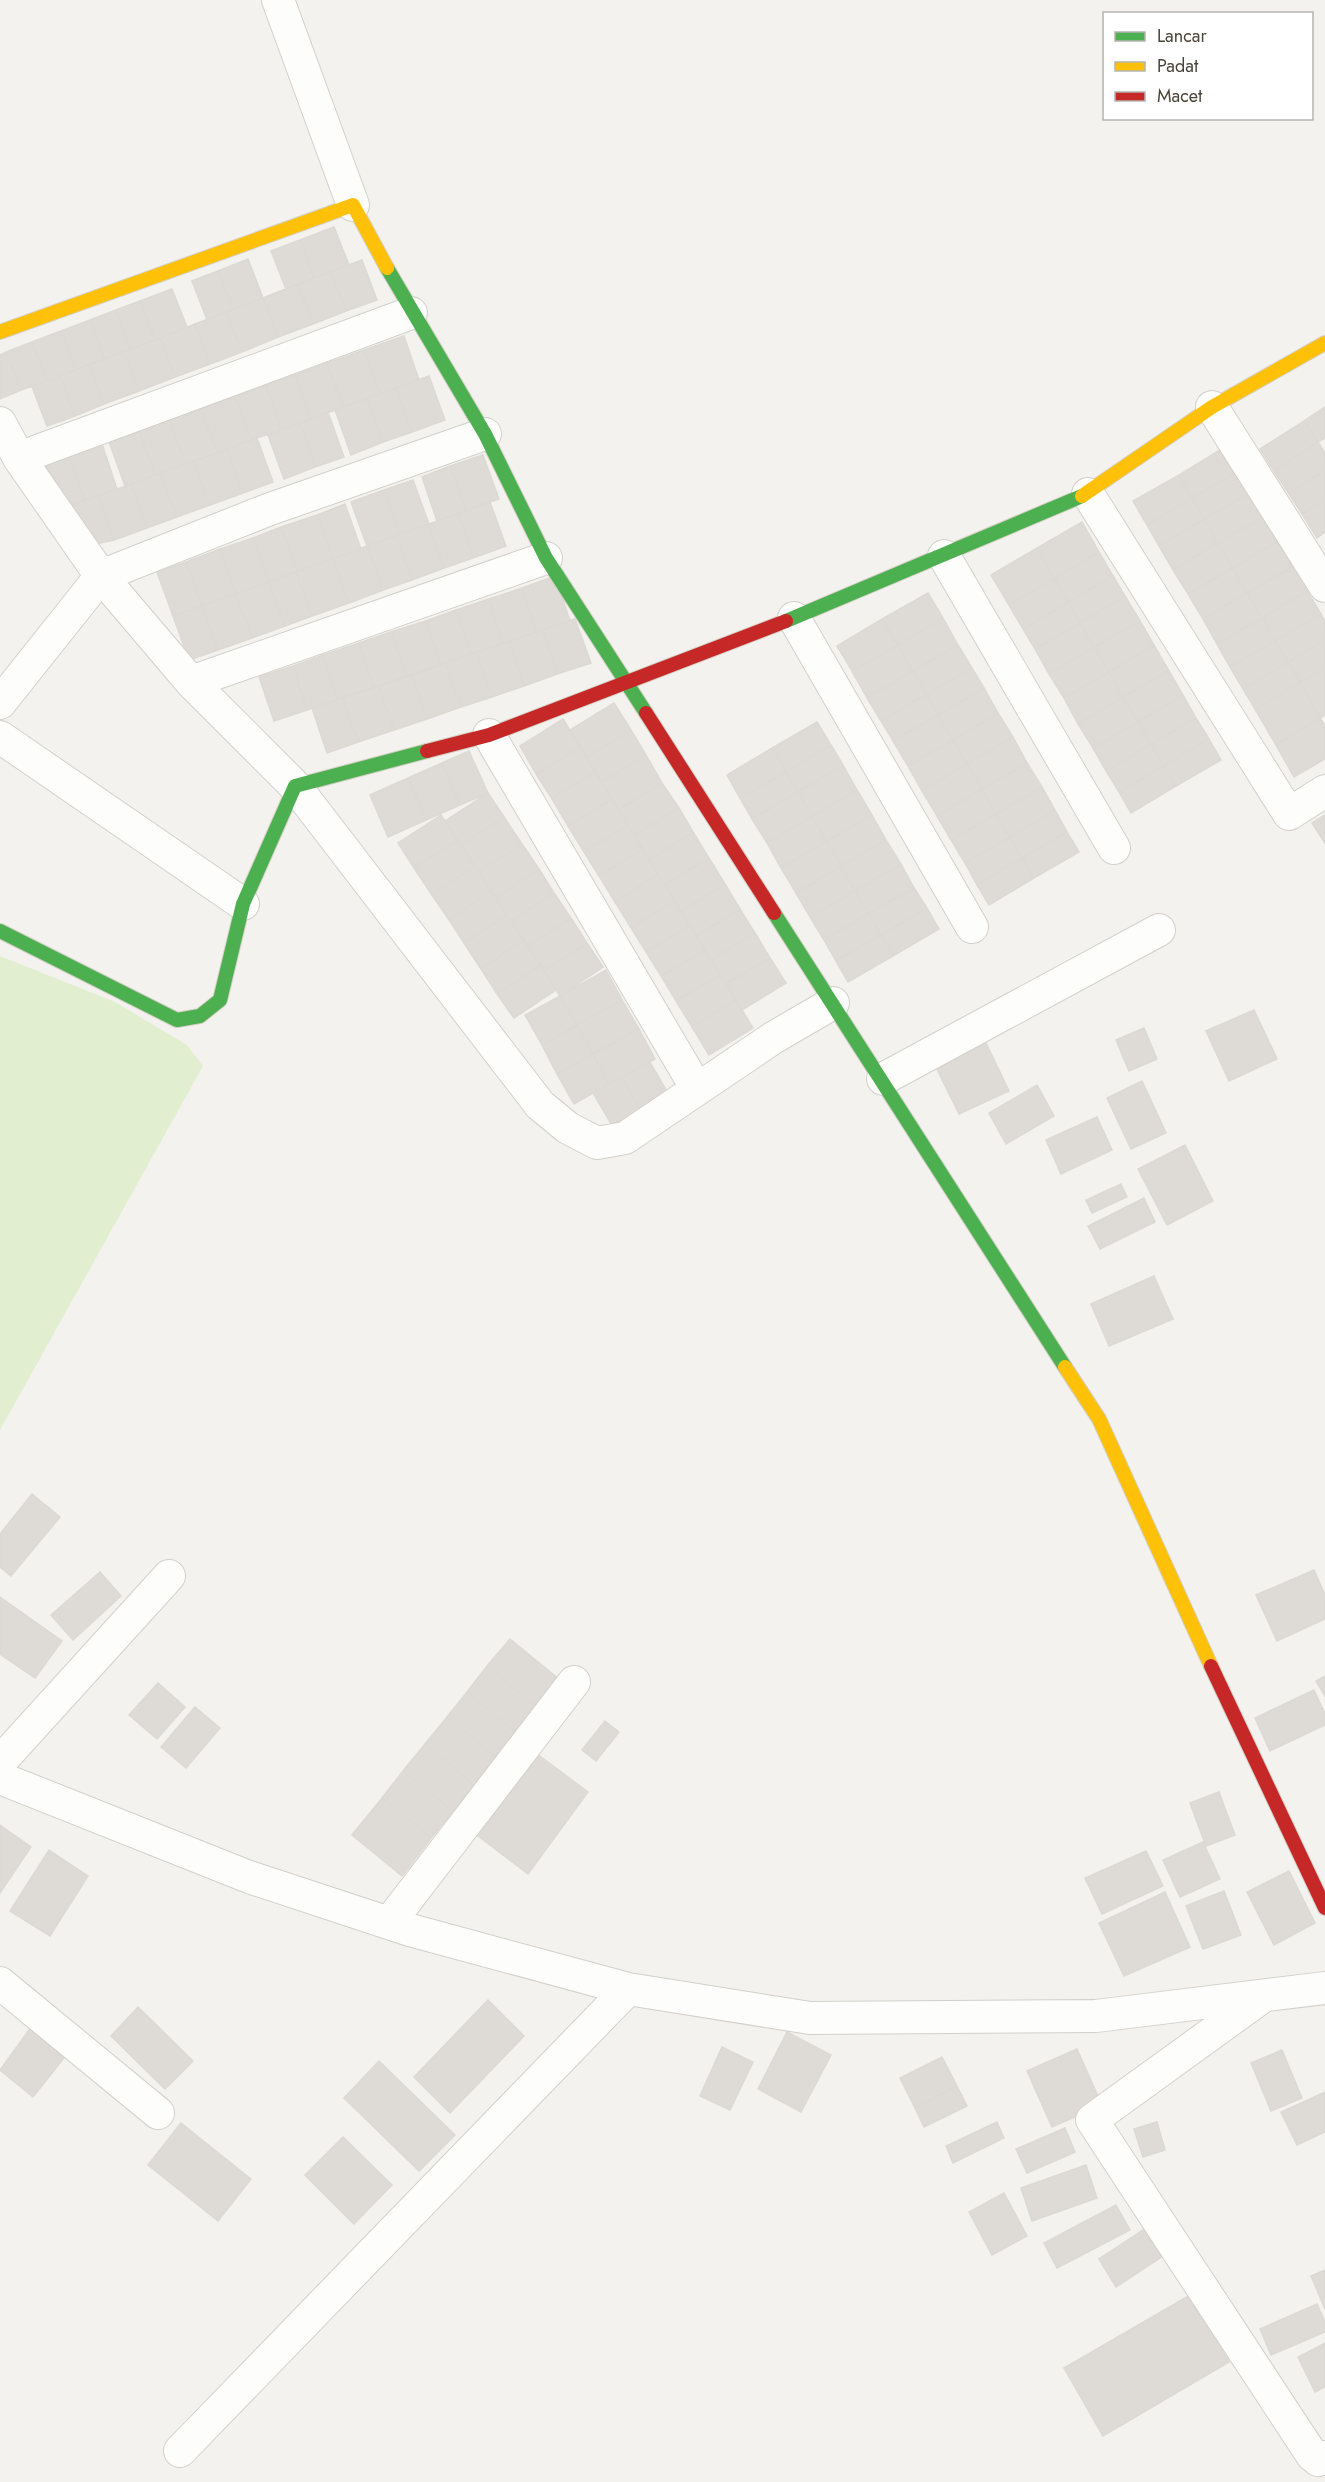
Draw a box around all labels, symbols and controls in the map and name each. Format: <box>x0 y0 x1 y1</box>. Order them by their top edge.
legend <box>1103 12 1313 120</box>
text: Lancar <box>1157 23 1207 49</box>
text: Padat <box>1157 53 1199 79</box>
text: Macet <box>1157 83 1203 109</box>

